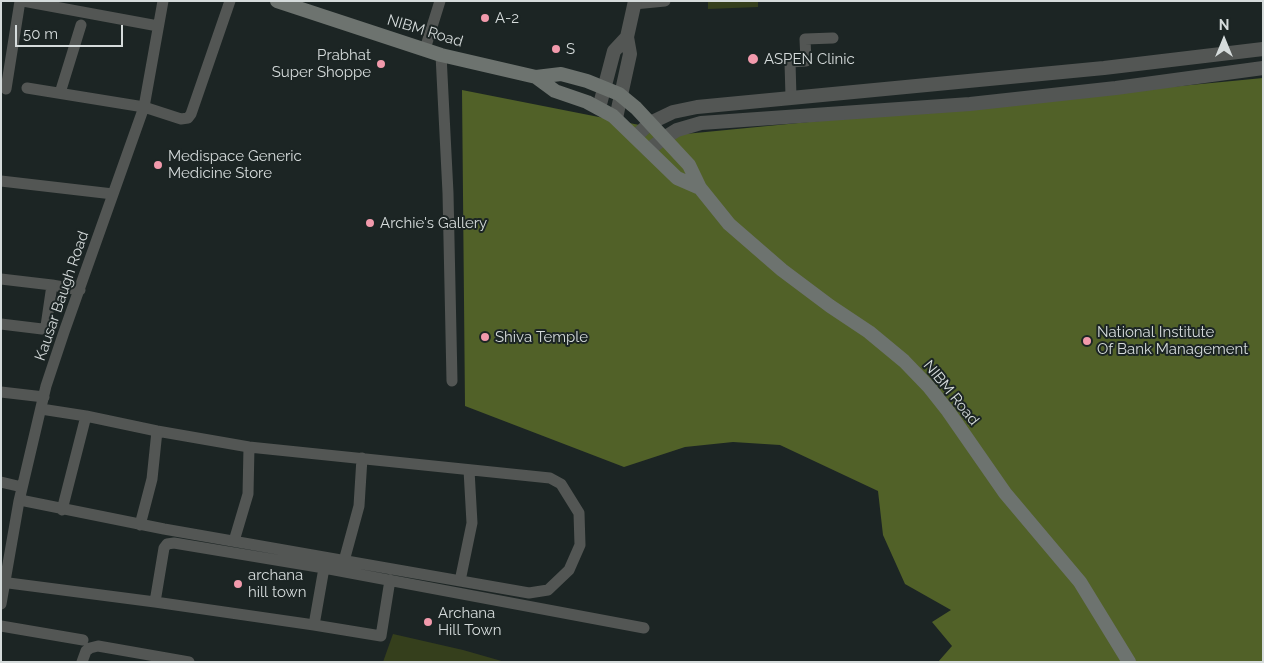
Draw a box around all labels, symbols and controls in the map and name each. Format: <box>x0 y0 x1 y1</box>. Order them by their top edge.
place label: A-2 <box>495 9 519 27</box>
street label: NIBM Road <box>385 11 465 51</box>
marker: A-2 <box>479 12 491 24</box>
scale bar <box>18 15 125 47</box>
north arrow <box>1199 15 1249 65</box>
text: N <box>1219 17 1229 33</box>
text: 50 m <box>23 25 58 43</box>
place label: S <box>566 40 575 58</box>
marker: S <box>550 43 562 55</box>
place label: Prabhat Super Shoppe <box>272 46 371 81</box>
place label: ASPEN Clinic <box>764 50 855 68</box>
marker: ASPEN Clinic <box>746 52 760 66</box>
marker: Prabhat Super Shoppe <box>375 58 387 70</box>
place label: Medispace Generic Medicine Store <box>168 147 302 182</box>
marker: Medispace Generic Medicine Store <box>152 159 164 171</box>
place label: Archie's Gallery <box>380 214 487 232</box>
marker: Archie's Gallery <box>364 217 376 229</box>
street label: Kausar Baugh Road <box>31 229 93 363</box>
place label: National Institute Of Bank Management <box>1097 323 1248 358</box>
place label: Shiva Temple <box>495 328 588 346</box>
marker: Shiva Temple <box>479 331 491 343</box>
marker: National Institute Of Bank Management <box>1081 335 1093 347</box>
street label: NIBM Road <box>919 357 983 429</box>
place label: archana hill town <box>248 566 306 601</box>
marker: archana hill town <box>232 578 244 590</box>
place label: Archana Hill Town <box>438 604 501 639</box>
marker: Archana Hill Town <box>422 616 434 628</box>

